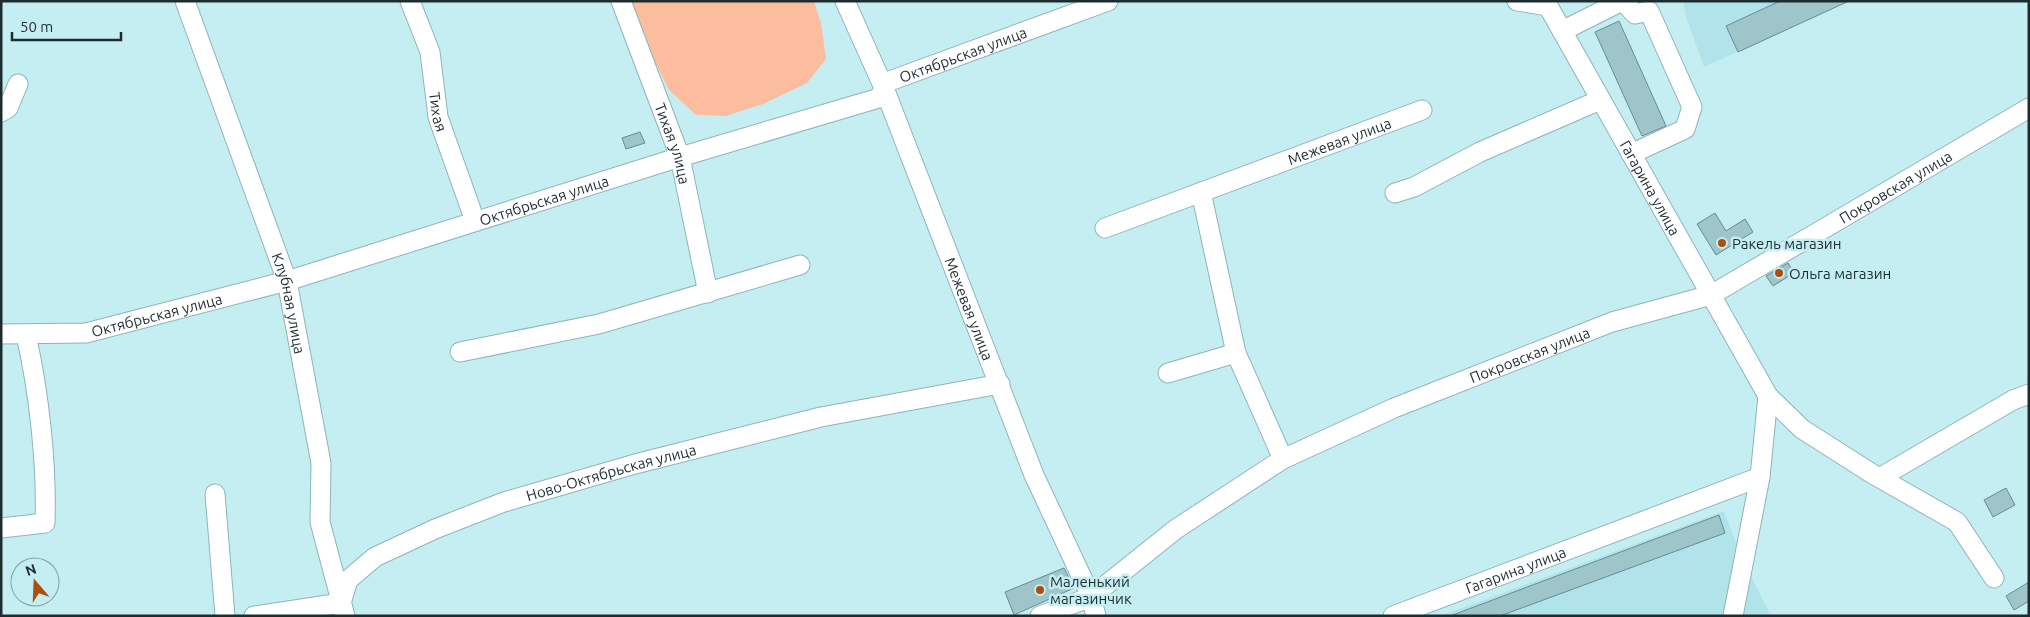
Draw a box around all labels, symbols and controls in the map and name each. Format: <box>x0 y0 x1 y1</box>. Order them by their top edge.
scale bar <box>12 10 121 42</box>
text: 50 m <box>20 18 53 35</box>
street label: Октябрьская улица <box>897 23 1029 85</box>
street label: Тихая <box>426 91 451 134</box>
street label: Тихая улица <box>652 101 694 186</box>
street label: Межевая улица <box>1285 114 1393 168</box>
street label: Гагарина улица <box>1617 137 1684 238</box>
street label: Покровская улица <box>1836 147 1955 226</box>
street label: Октябрьская улица <box>477 172 611 228</box>
place label: Ракель магазин <box>1732 235 1842 252</box>
marker: Ракель магазин <box>1716 237 1728 249</box>
street label: Клубная улица <box>269 250 309 355</box>
street label: Межевая улица <box>942 255 997 363</box>
place label: Ольга магазин <box>1789 265 1891 282</box>
marker: Ольга магазин <box>1773 267 1785 279</box>
street label: Октябрьская улица <box>89 290 224 340</box>
street label: Покровская улица <box>1467 323 1592 386</box>
street label: Ново-Октябрьская улица <box>524 440 698 504</box>
street label: Гагарина улица <box>1463 543 1568 596</box>
north arrow <box>10 557 60 607</box>
text: N <box>23 560 38 579</box>
place label: Маленький магазинчик <box>1050 573 1132 607</box>
marker: Маленький магазинчик <box>1034 584 1046 596</box>

